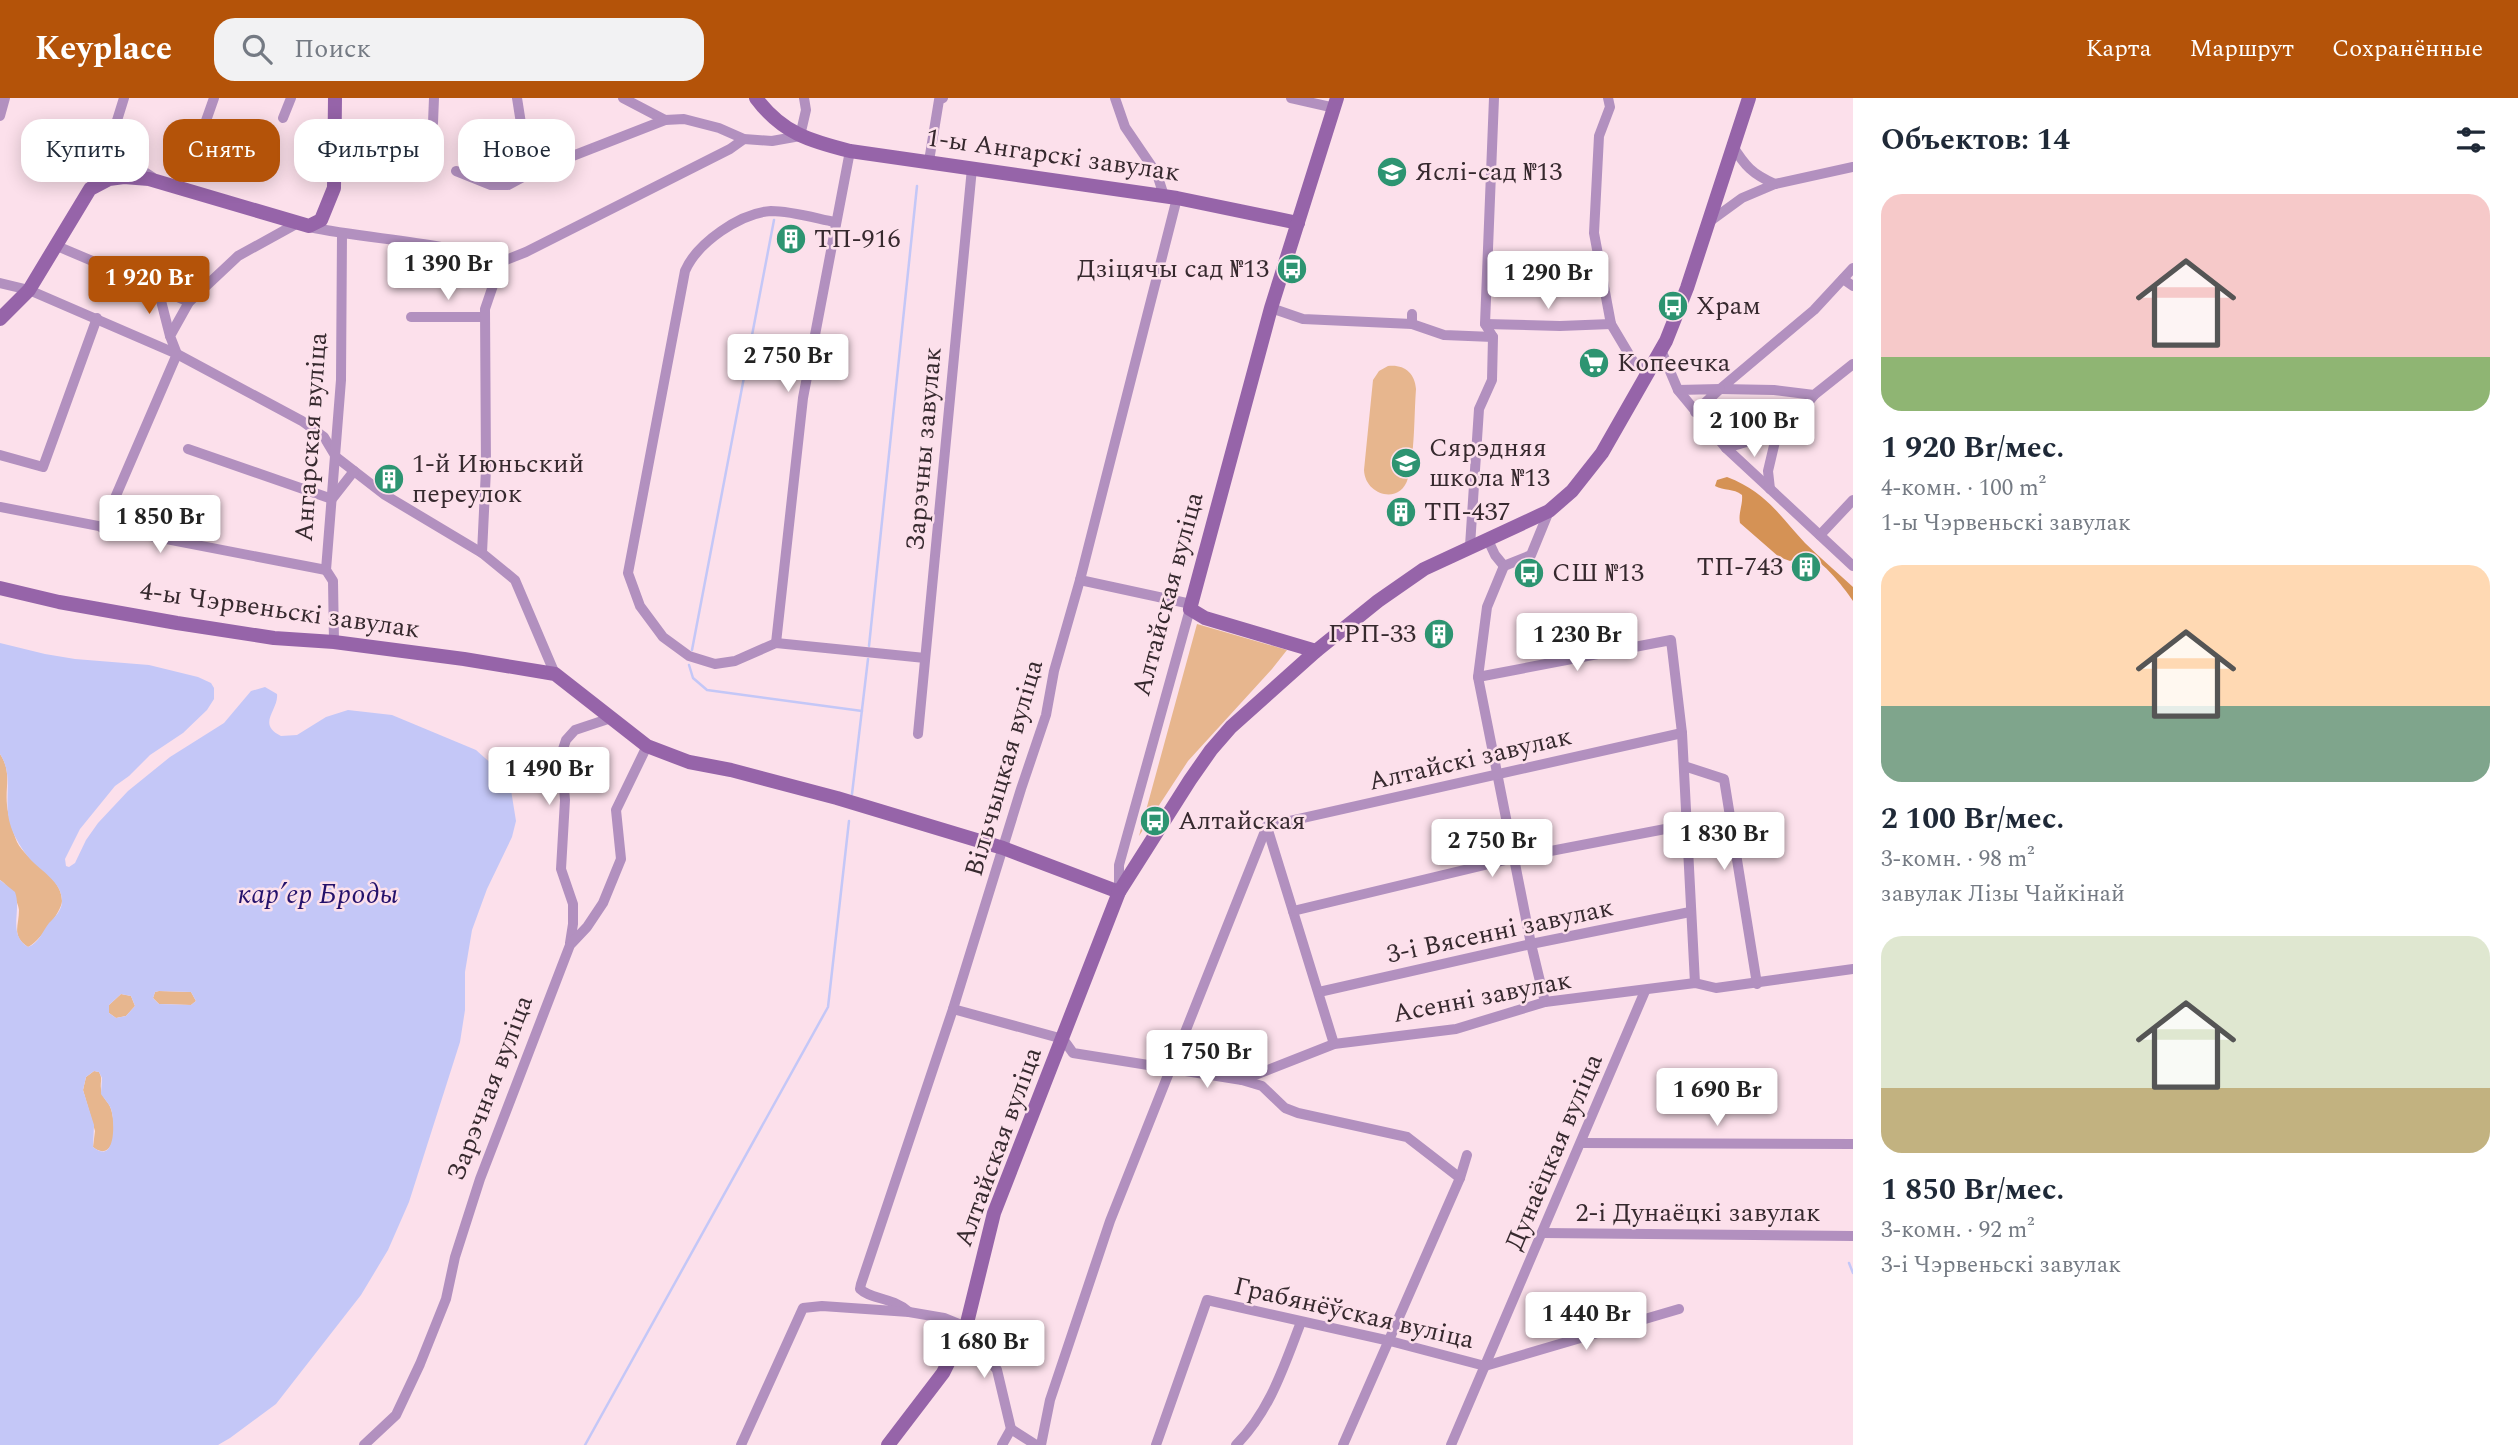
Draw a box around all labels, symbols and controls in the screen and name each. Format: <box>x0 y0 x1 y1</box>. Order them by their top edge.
search box <box>214 18 704 81</box>
text: Keyplace <box>35 24 172 74</box>
text: Поиск <box>294 29 371 69</box>
icon: search <box>238 30 276 68</box>
text: Карта <box>2086 31 2151 67</box>
text: Маршрут <box>2189 31 2294 67</box>
text: Сохранённые <box>2332 31 2483 67</box>
street label: 1-ы Ангарскі завулак <box>924 117 1182 193</box>
text: Объектов: 14 <box>1881 117 2070 163</box>
chip: Купить <box>21 119 149 182</box>
chip: Снять <box>163 119 280 182</box>
chip: Фильтры <box>294 119 444 182</box>
chip: Новое <box>458 119 575 182</box>
icon: filters <box>2452 121 2490 159</box>
place label: Яслі-сад №13 <box>1415 152 1562 192</box>
school or university icon: Яслі-сад №13 <box>1375 155 1409 189</box>
place label: ТП-916 <box>814 219 901 259</box>
building icon: ТП-916 <box>774 222 808 256</box>
icon: home <box>2123 240 2249 366</box>
pin: 1 390 Br <box>376 242 520 302</box>
text: 1 390 Br <box>403 247 493 282</box>
place label: Дзіцячы сад №13 <box>1077 249 1269 289</box>
bus stop icon: Дзіцячы сад №13 <box>1275 252 1309 286</box>
pin: 1 290 Br <box>1476 252 1620 311</box>
pin: 1 920 Br <box>77 256 221 316</box>
text: 1 290 Br <box>1503 256 1593 291</box>
text: 1 920 Br <box>104 261 194 296</box>
place label: Храм <box>1696 286 1761 326</box>
bus stop icon: Храм <box>1656 289 1690 323</box>
street label: Ангарская вуліца <box>284 331 338 543</box>
pin: 2 750 Br <box>716 334 860 394</box>
text: 2 750 Br <box>743 339 833 374</box>
place label: Копеечка <box>1617 343 1731 383</box>
street label: Зарэчны завулак <box>895 345 953 553</box>
supermarket icon: Копеечка <box>1577 346 1611 380</box>
pin: 2 100 Br <box>1682 400 1826 459</box>
text: 2 100 Br <box>1709 404 1799 439</box>
text: 1 920 Br/мес. <box>1881 425 2064 471</box>
place label: Сярэдняя школа №13 <box>1429 428 1550 498</box>
place label: 1-й Июньский переулок <box>412 444 584 514</box>
school or university icon: Сярэдняя школа №13 <box>1389 446 1423 480</box>
building icon: 1-й Июньский переулок <box>372 462 406 496</box>
text: 4-комн. · 100 m² <box>1881 471 2046 506</box>
street label: Алтайская вуліца <box>1122 487 1215 701</box>
place label: ТП-437 <box>1424 492 1511 532</box>
building icon: ТП-437 <box>1384 495 1418 529</box>
pin: 1 850 Br <box>88 496 232 555</box>
text: 1 850 Br <box>115 500 205 535</box>
text: 1-ы Чэрвеньскі завулак <box>1881 506 2131 541</box>
place label: ТП-743 <box>1696 547 1783 587</box>
building icon: ТП-743 <box>1789 550 1823 584</box>
place label: СШ №13 <box>1552 553 1644 593</box>
bus stop icon: СШ №13 <box>1512 556 1546 590</box>
street label: 4-ы Чэрвеньскі завулак <box>137 571 423 649</box>
icon: home <box>2123 611 2249 737</box>
place label: ГРП-33 <box>1328 614 1416 654</box>
pin: 1 230 Br <box>1505 614 1649 673</box>
building icon: ГРП-33 <box>1422 617 1456 651</box>
text: 1 230 Br <box>1532 618 1622 653</box>
street label: Вільчыцкая вуліца <box>954 655 1054 881</box>
street label: Алтайскі завулак <box>1364 716 1576 802</box>
pin: 1 490 Br <box>477 748 621 807</box>
text: 1 490 Br <box>504 752 594 787</box>
text: 2 100 Br/мес. <box>1881 796 2064 842</box>
place label: Алтайская <box>1178 801 1306 841</box>
bus stop icon: Алтайская <box>1138 804 1172 838</box>
pin: 1 830 Br <box>1652 812 1796 872</box>
text: 1 830 Br <box>1679 817 1769 852</box>
pin: 2 750 Br <box>1420 820 1564 879</box>
text: 2 750 Br <box>1447 824 1537 859</box>
text: 3-комн. · 98 m² <box>1881 842 2035 877</box>
water label: карʼер Броды <box>238 873 398 916</box>
text: завулак Лізы Чайкінай <box>1881 877 2125 912</box>
street label: 3-і Вясенні завулак <box>1383 887 1617 975</box>
street label: Асенні завулак <box>1389 960 1575 1034</box>
icon: home <box>2123 982 2249 1108</box>
street label: Зарэчная вуліца <box>436 989 544 1187</box>
pin: 1 750 Br <box>1135 1030 1279 1090</box>
text: 1 750 Br <box>1162 1035 1252 1070</box>
street label: Алтайская вуліца <box>943 1041 1053 1252</box>
street label: Дунаёцкая вуліца <box>1494 1047 1614 1257</box>
pin: 1 690 Br <box>1645 1068 1789 1128</box>
text: 1 690 Br <box>1672 1073 1762 1108</box>
text: 1 850 Br/мес. <box>1881 1167 2064 1213</box>
street label: 2-і Дунаёцкі завулак <box>1575 1193 1821 1233</box>
text: 3-комн. · 92 m² <box>1881 1213 2035 1248</box>
text: 3-і Чэрвеньскі завулак <box>1881 1248 2121 1283</box>
street label: Грабянёўская вуліца <box>1230 1266 1479 1360</box>
pin: 1 440 Br <box>1514 1292 1658 1352</box>
text: 1 440 Br <box>1541 1297 1631 1332</box>
pin: 1 680 Br <box>912 1320 1056 1380</box>
text: 1 680 Br <box>939 1325 1029 1360</box>

